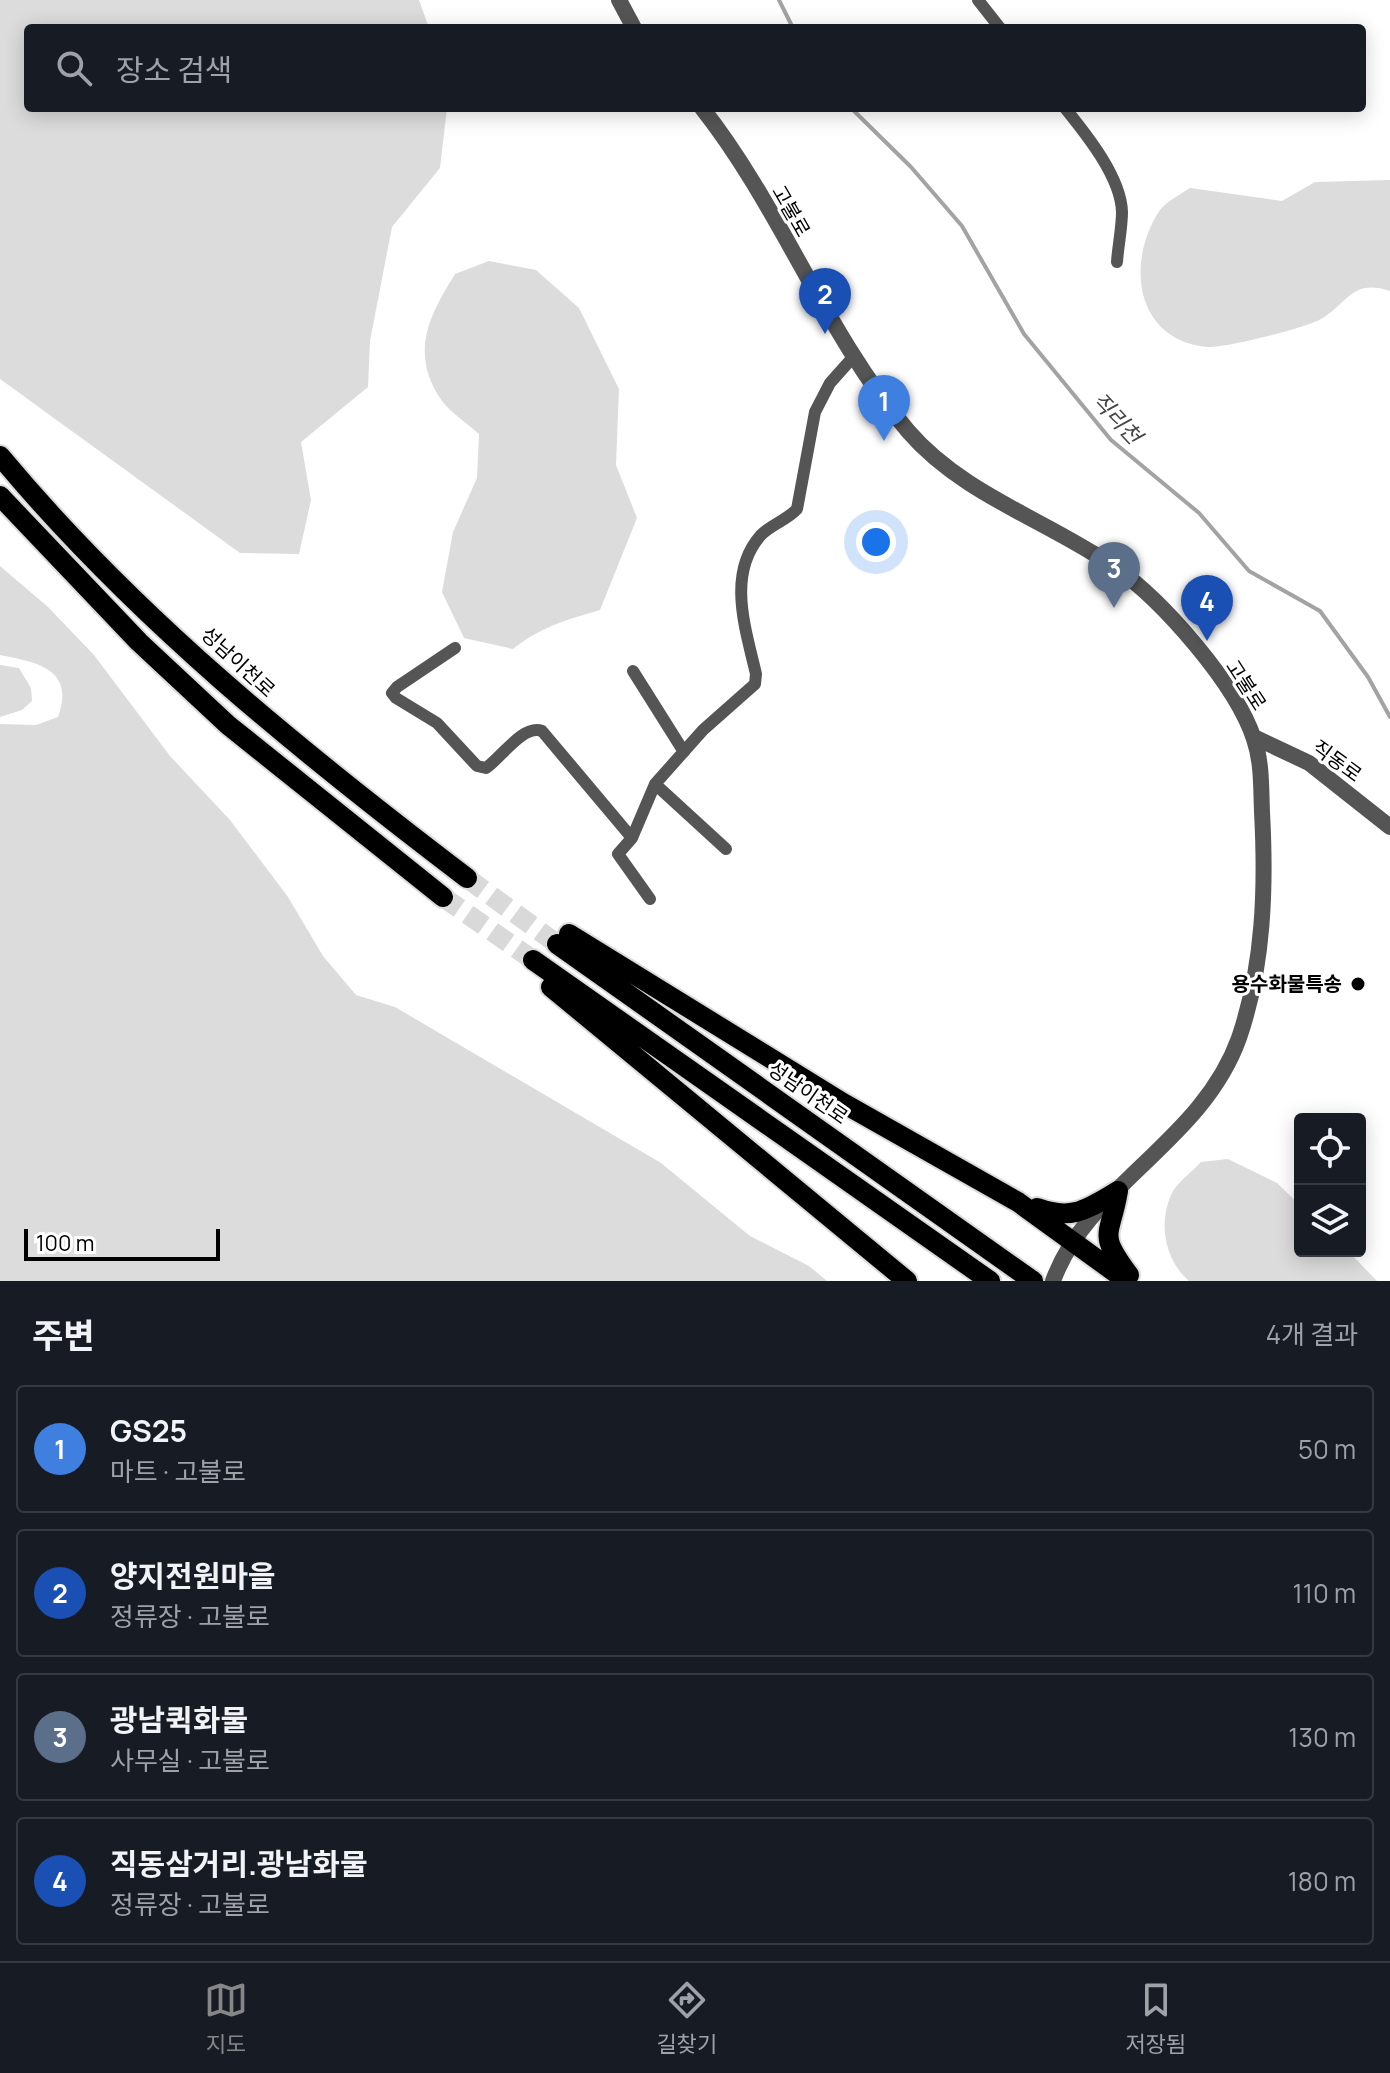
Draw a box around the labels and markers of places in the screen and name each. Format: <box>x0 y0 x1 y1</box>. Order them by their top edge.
pin: 2 <box>799 268 851 334</box>
pin: 1 <box>858 375 910 441</box>
pin: 3 <box>1088 542 1140 608</box>
pin: 4 <box>1181 575 1233 641</box>
place label: 용수화물특송 <box>1232 970 1342 997</box>
marker: 용수화물특송 <box>1349 975 1367 993</box>

